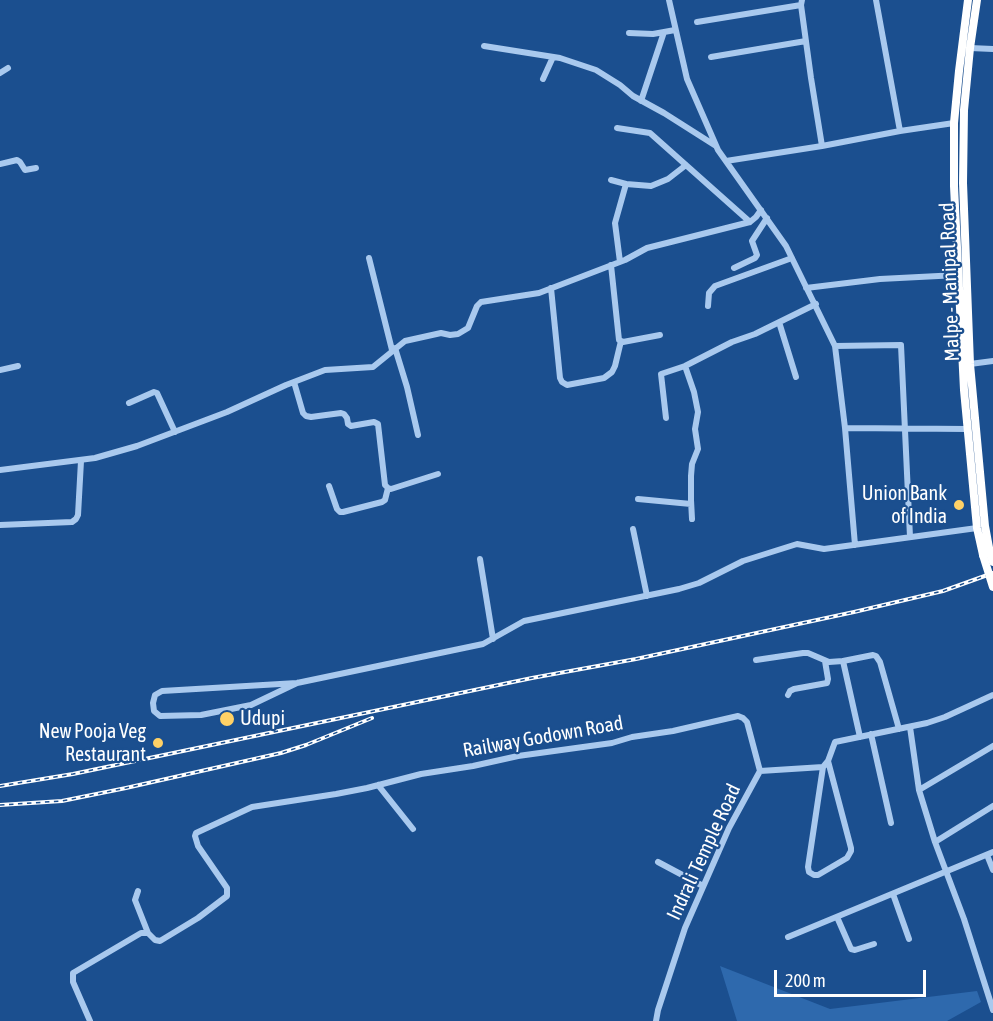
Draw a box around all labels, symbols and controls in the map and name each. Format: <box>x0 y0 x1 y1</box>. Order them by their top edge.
street label: Malpe - Manipal Road <box>935 202 965 362</box>
place label: Union Bank of India <box>862 482 947 529</box>
marker: Union Bank of India <box>952 498 966 512</box>
place label: Udupi <box>240 707 285 731</box>
marker: Udupi <box>218 710 236 728</box>
street label: Railway Godown Road <box>461 711 625 763</box>
place label: New Pooja Veg Restaurant <box>39 720 146 767</box>
marker: New Pooja Veg Restaurant <box>151 736 165 750</box>
street label: Indrali Temple Road <box>662 780 746 924</box>
scale bar <box>777 958 928 996</box>
text: 200 m <box>785 970 826 991</box>

